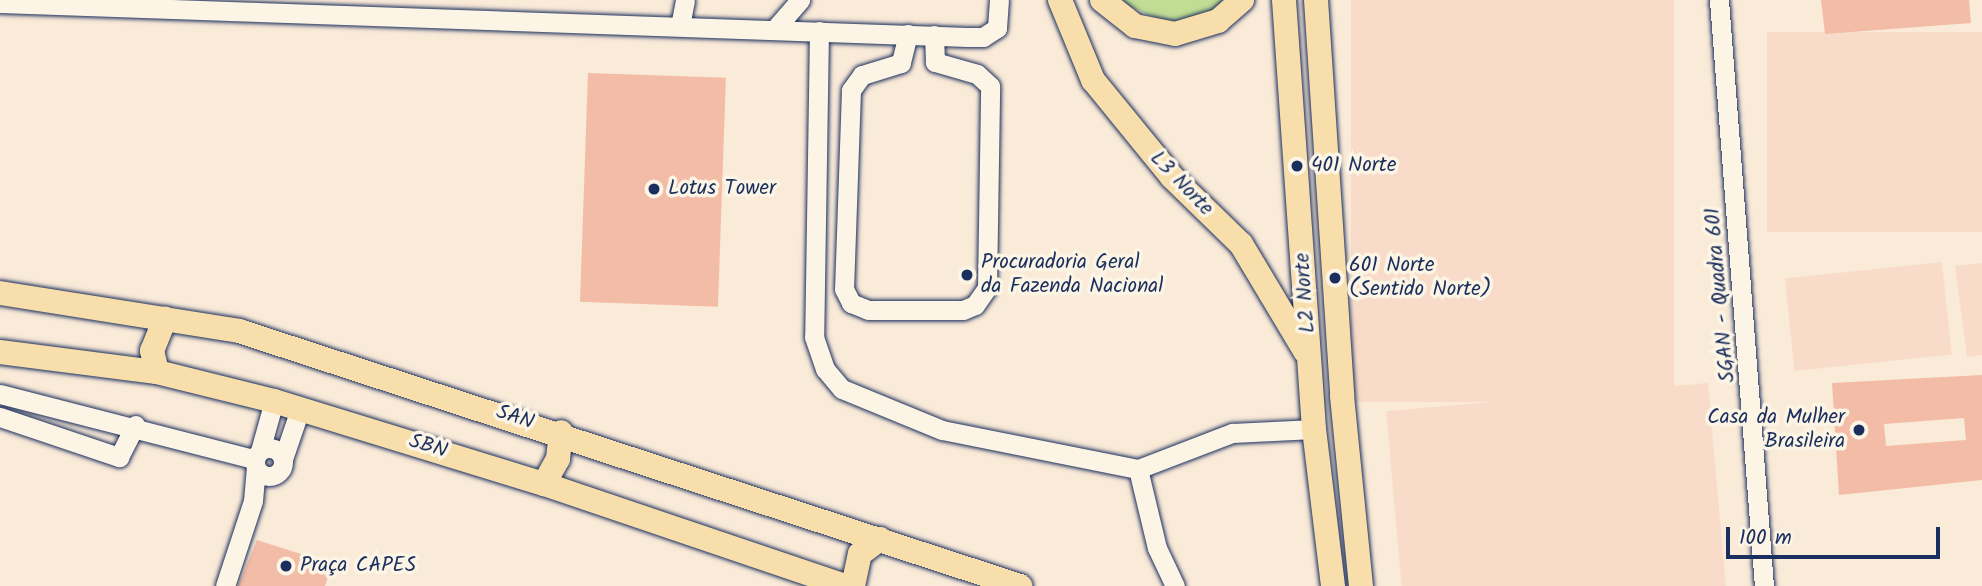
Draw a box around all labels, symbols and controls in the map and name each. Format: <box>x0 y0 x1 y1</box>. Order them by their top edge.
street label: L3 Norte <box>1144 146 1218 222</box>
place label: 401 Norte <box>1311 153 1396 179</box>
marker: 401 Norte <box>1289 158 1305 174</box>
place label: Lotus Tower <box>668 176 776 202</box>
marker: Lotus Tower <box>646 181 662 197</box>
street label: SGAN - Quadra 601 <box>1701 207 1741 383</box>
place label: Procuradoria Geral da Fazenda Nacional <box>981 250 1163 300</box>
street label: L2 Norte <box>1291 252 1321 334</box>
place label: 601 Norte (Sentido Norte) <box>1349 253 1491 303</box>
marker: Procuradoria Geral da Fazenda Nacional <box>959 267 975 283</box>
marker: 601 Norte (Sentido Norte) <box>1327 270 1343 286</box>
street label: SAN <box>493 400 537 436</box>
place label: Casa da Mulher Brasileira <box>1707 405 1845 455</box>
marker: Casa da Mulher Brasileira <box>1851 422 1867 438</box>
street label: SBN <box>406 429 450 465</box>
scale bar <box>1730 512 1944 556</box>
text: 100 m <box>1739 522 1792 555</box>
place label: Praça CAPES <box>300 553 416 579</box>
marker: Praça CAPES <box>278 558 294 574</box>

